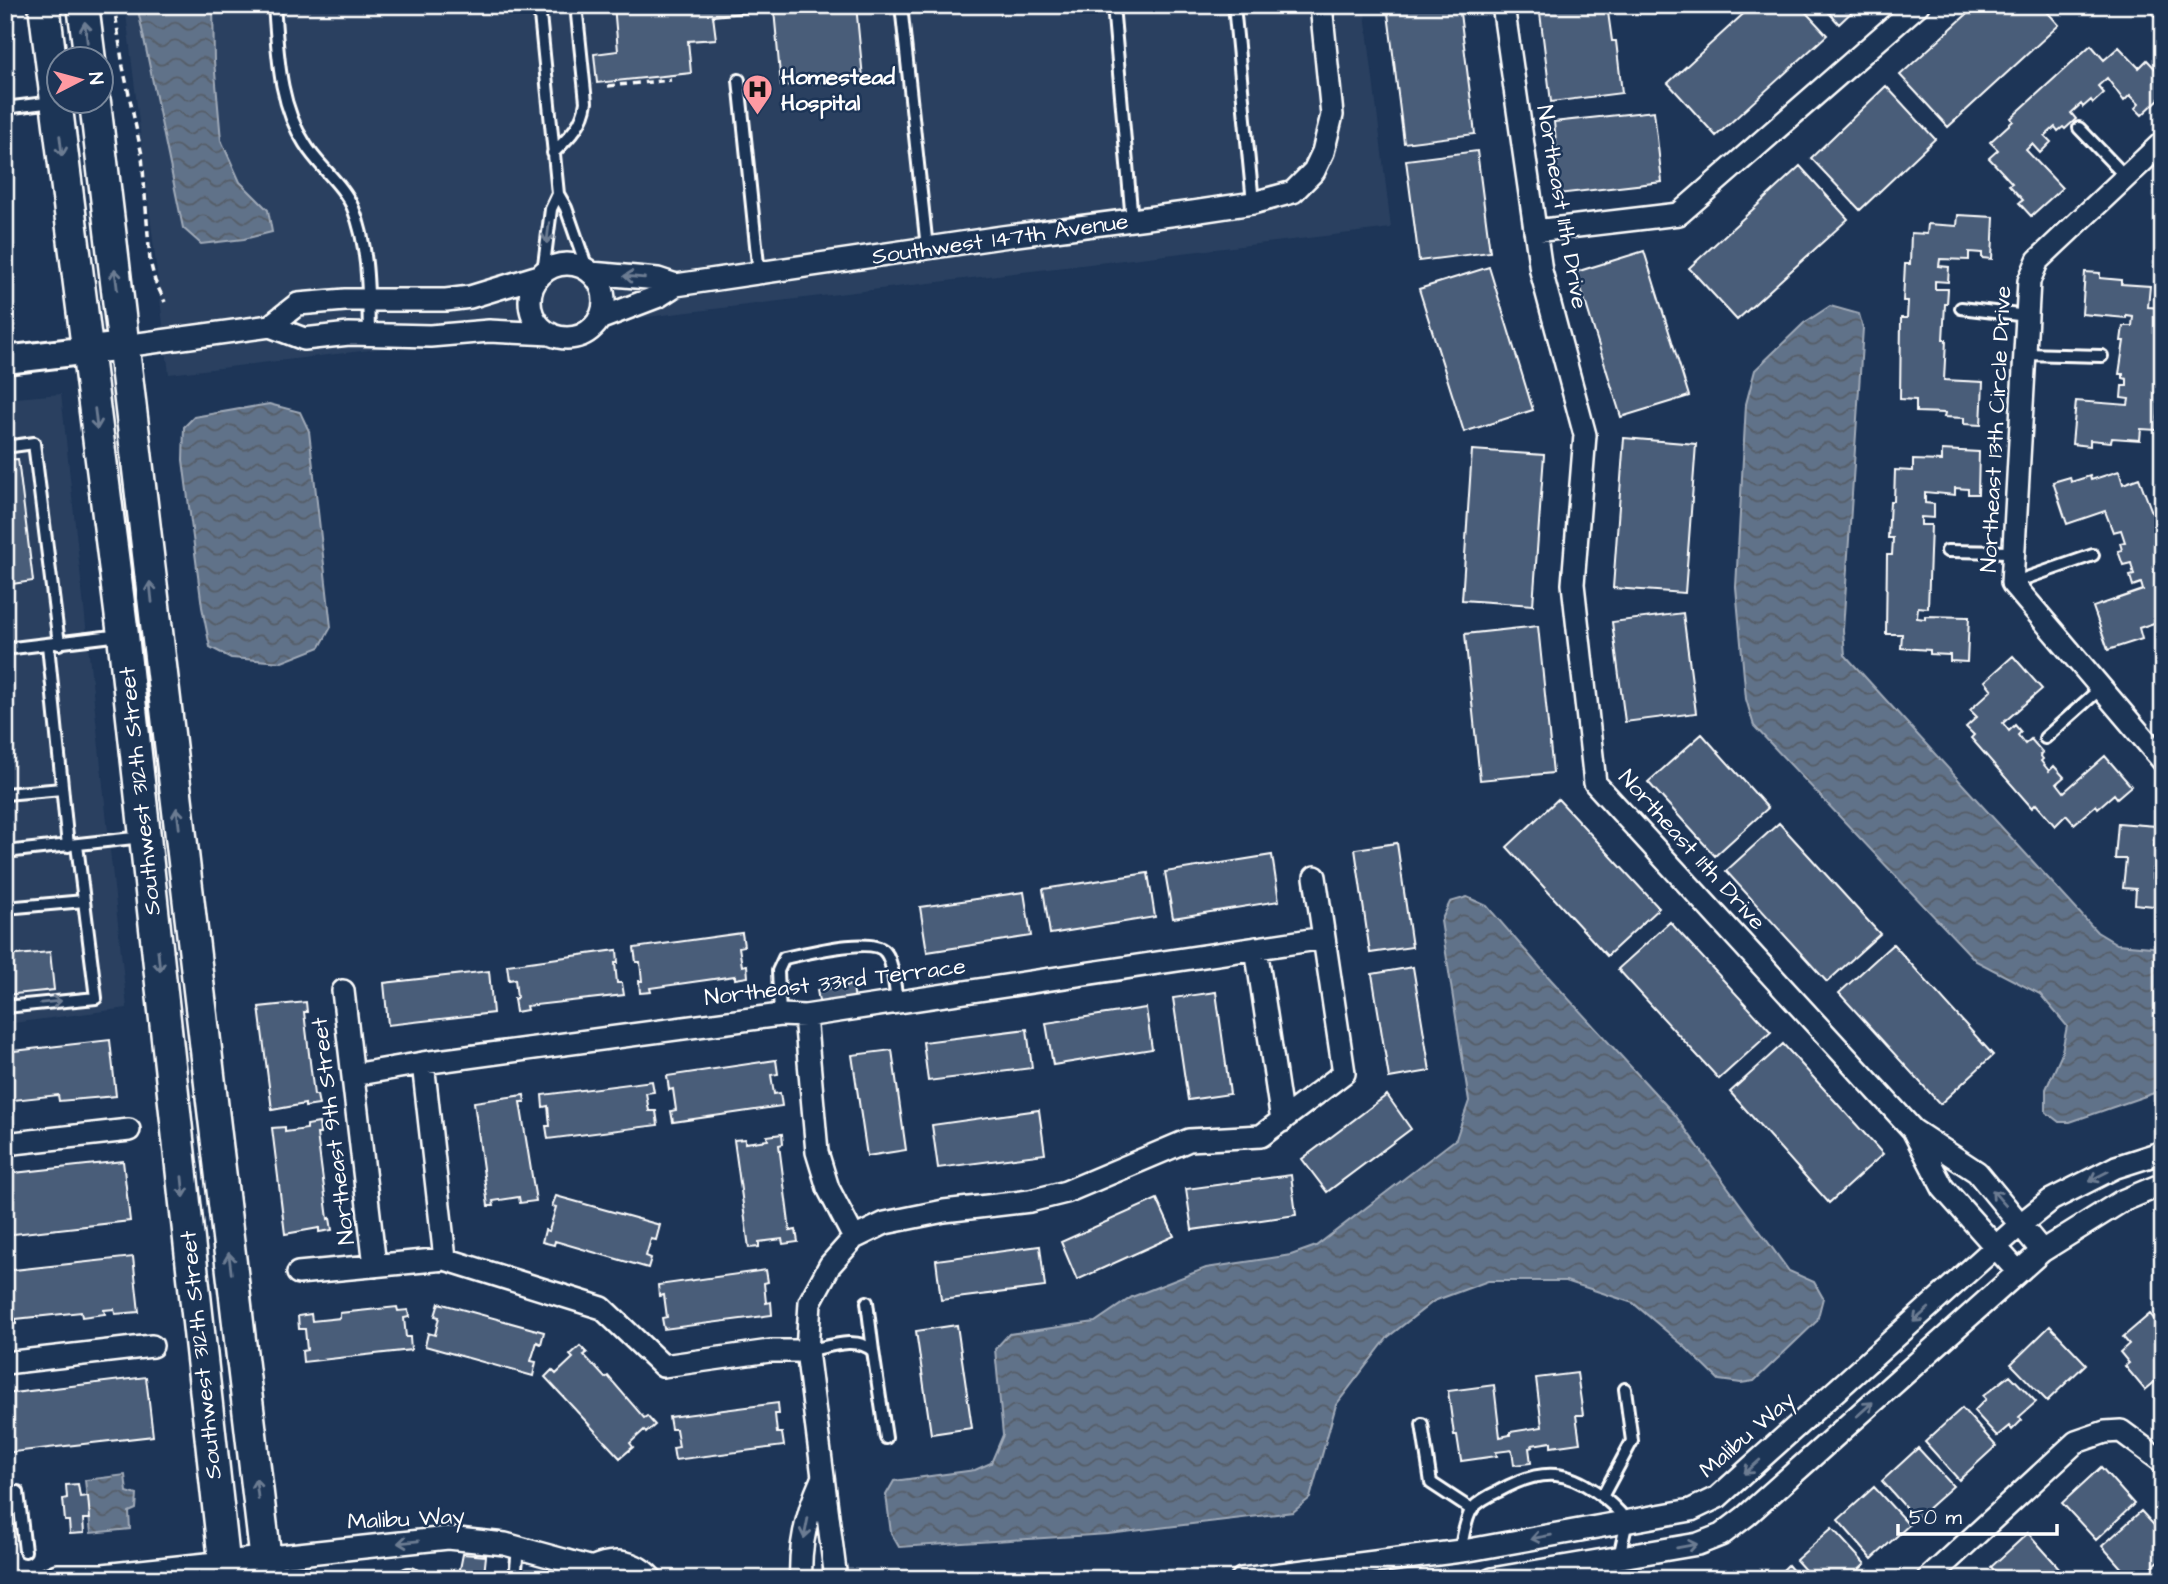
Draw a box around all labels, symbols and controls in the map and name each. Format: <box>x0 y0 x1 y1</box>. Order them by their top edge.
one-way arrow <box>80 22 93 44</box>
north arrow <box>46 46 116 116</box>
place label: Homestead Hospital <box>781 61 895 119</box>
text: N <box>81 71 109 86</box>
hospital icon: Homestead Hospital <box>741 73 775 117</box>
street label: Northeast 11th Drive <box>1528 103 1596 311</box>
one-way arrow <box>55 134 68 157</box>
street label: Southwest 147th Avenue <box>870 205 1130 273</box>
one-way arrow <box>542 221 555 244</box>
one-way arrow <box>109 268 122 291</box>
one-way arrow <box>623 270 646 283</box>
street label: Northeast 13th Circle Drive <box>1973 285 2019 573</box>
one-way arrow <box>89 407 102 430</box>
one-way arrow <box>145 581 158 604</box>
street label: Southwest 312th Street <box>111 664 169 917</box>
street label: Northeast 11th Drive <box>1611 763 1773 937</box>
one-way arrow <box>171 807 184 830</box>
one-way arrow <box>153 949 166 972</box>
street label: Northeast 33rd Terrace <box>703 950 967 1014</box>
one-way arrow <box>39 996 61 1009</box>
street label: Northeast 9th Street <box>303 1015 363 1247</box>
one-way arrow <box>2089 1169 2110 1183</box>
one-way arrow <box>177 1176 190 1198</box>
one-way arrow <box>1991 1189 2007 1207</box>
street label: Southwest 312th Street <box>172 1228 230 1481</box>
one-way arrow <box>224 1252 237 1275</box>
one-way arrow <box>1912 1307 1930 1323</box>
street label: Malibu Way <box>1692 1384 1803 1486</box>
one-way arrow <box>1856 1401 1874 1417</box>
one-way arrow <box>1744 1459 1761 1476</box>
one-way arrow <box>251 1478 264 1500</box>
scale bar <box>1898 1493 2058 1537</box>
street label: Malibu Way <box>346 1500 466 1539</box>
text: 50 m <box>1909 1503 1963 1532</box>
one-way arrow <box>799 1516 812 1539</box>
one-way arrow <box>1530 1530 1553 1544</box>
one-way arrow <box>398 1536 420 1549</box>
one-way arrow <box>1675 1539 1698 1552</box>

